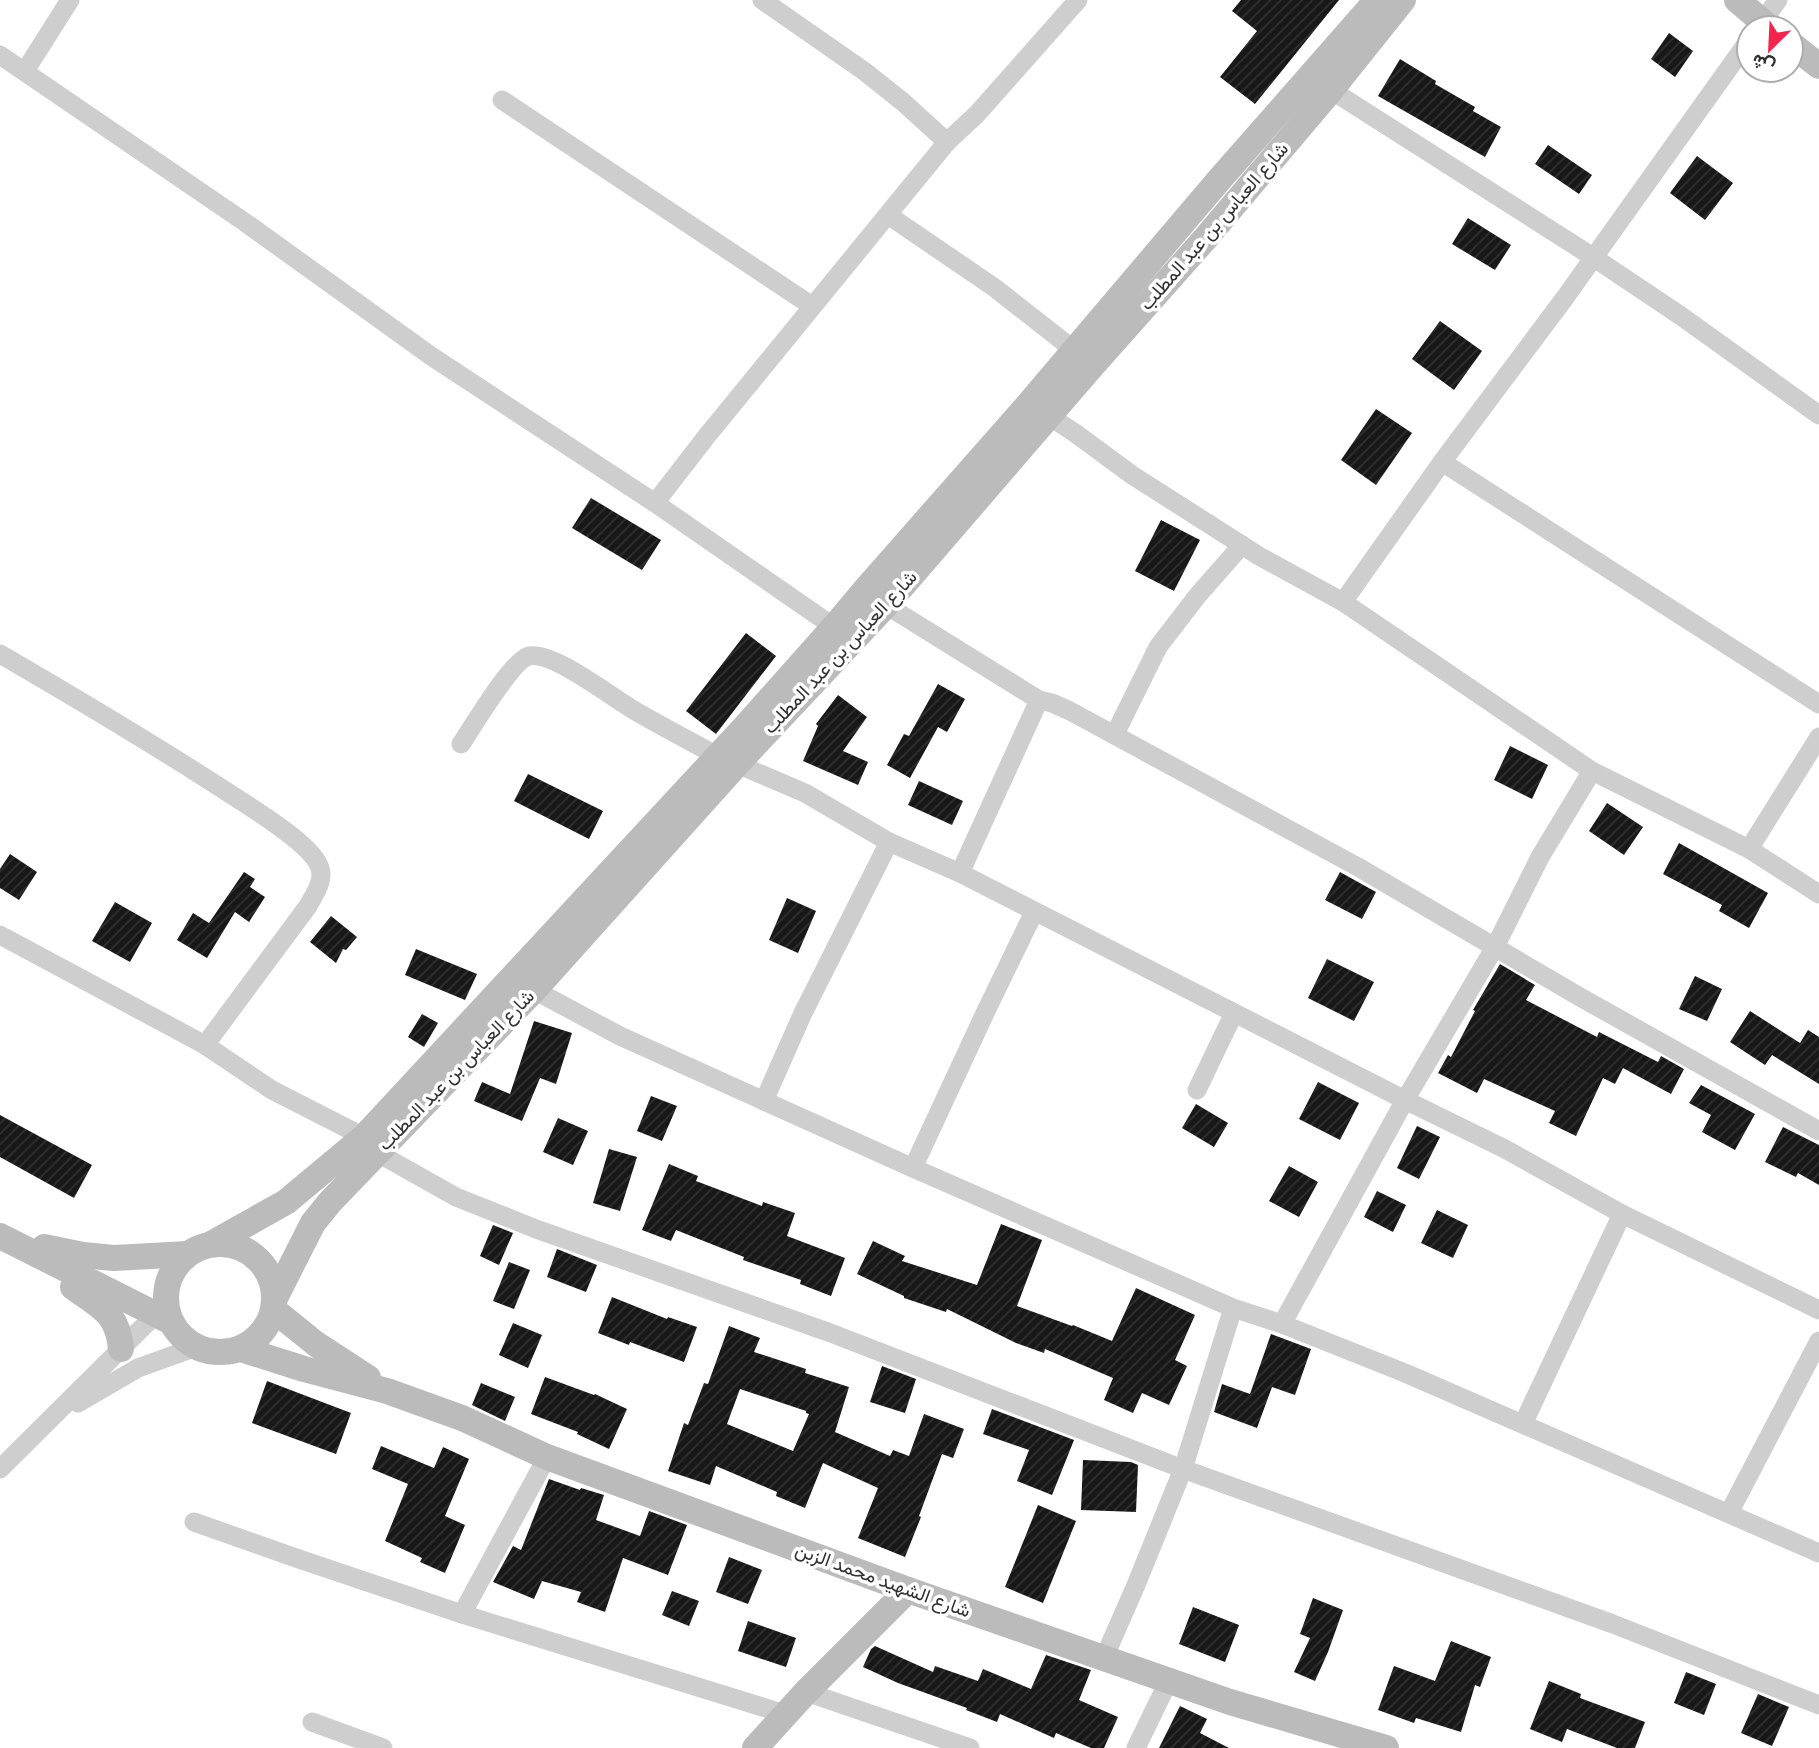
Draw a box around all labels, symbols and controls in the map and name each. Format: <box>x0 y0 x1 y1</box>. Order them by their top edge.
north arrow <box>1735 14 1805 84</box>
text: ش <box>1748 49 1778 79</box>
street label: شارع العباس بن عبد المطلب <box>1135 137 1294 315</box>
street label: شارع العباس بن عبد المطلب <box>758 566 922 739</box>
street label: شارع العباس بن عبد المطلب <box>373 985 540 1156</box>
street label: شارع الشهيد محمد الزبن <box>792 1538 974 1623</box>

